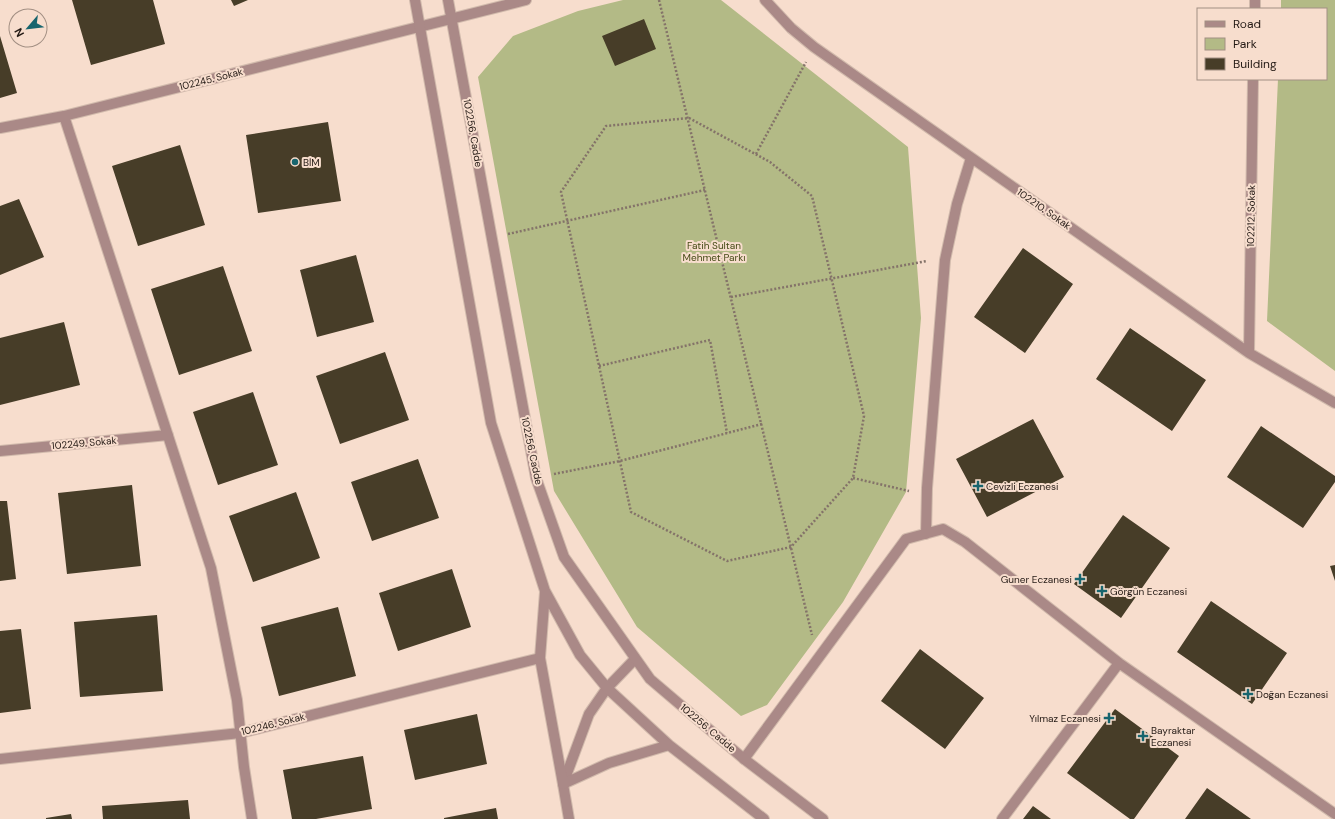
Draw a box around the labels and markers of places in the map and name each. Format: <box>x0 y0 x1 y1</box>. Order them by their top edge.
place label: BİM <box>303 156 320 169</box>
marker: BİM <box>290 157 300 167</box>
place label: Cevizli Eczanesi <box>986 480 1058 493</box>
marker: Cevizli Eczanesi <box>973 481 983 491</box>
place label: Guner Eczanesi <box>1001 573 1072 586</box>
marker: Guner Eczanesi <box>1075 574 1085 584</box>
place label: Görgün Eczanesi <box>1110 585 1187 598</box>
marker: Görgün Eczanesi <box>1097 586 1107 596</box>
place label: Doğan Eczanesi <box>1256 688 1328 701</box>
marker: Doğan Eczanesi <box>1243 689 1253 699</box>
place label: Yılmaz Eczanesi <box>1029 712 1101 725</box>
marker: Yılmaz Eczanesi <box>1104 713 1114 723</box>
place label: Bayraktar Eczanesi <box>1151 724 1195 749</box>
marker: Bayraktar Eczanesi <box>1138 731 1148 741</box>

